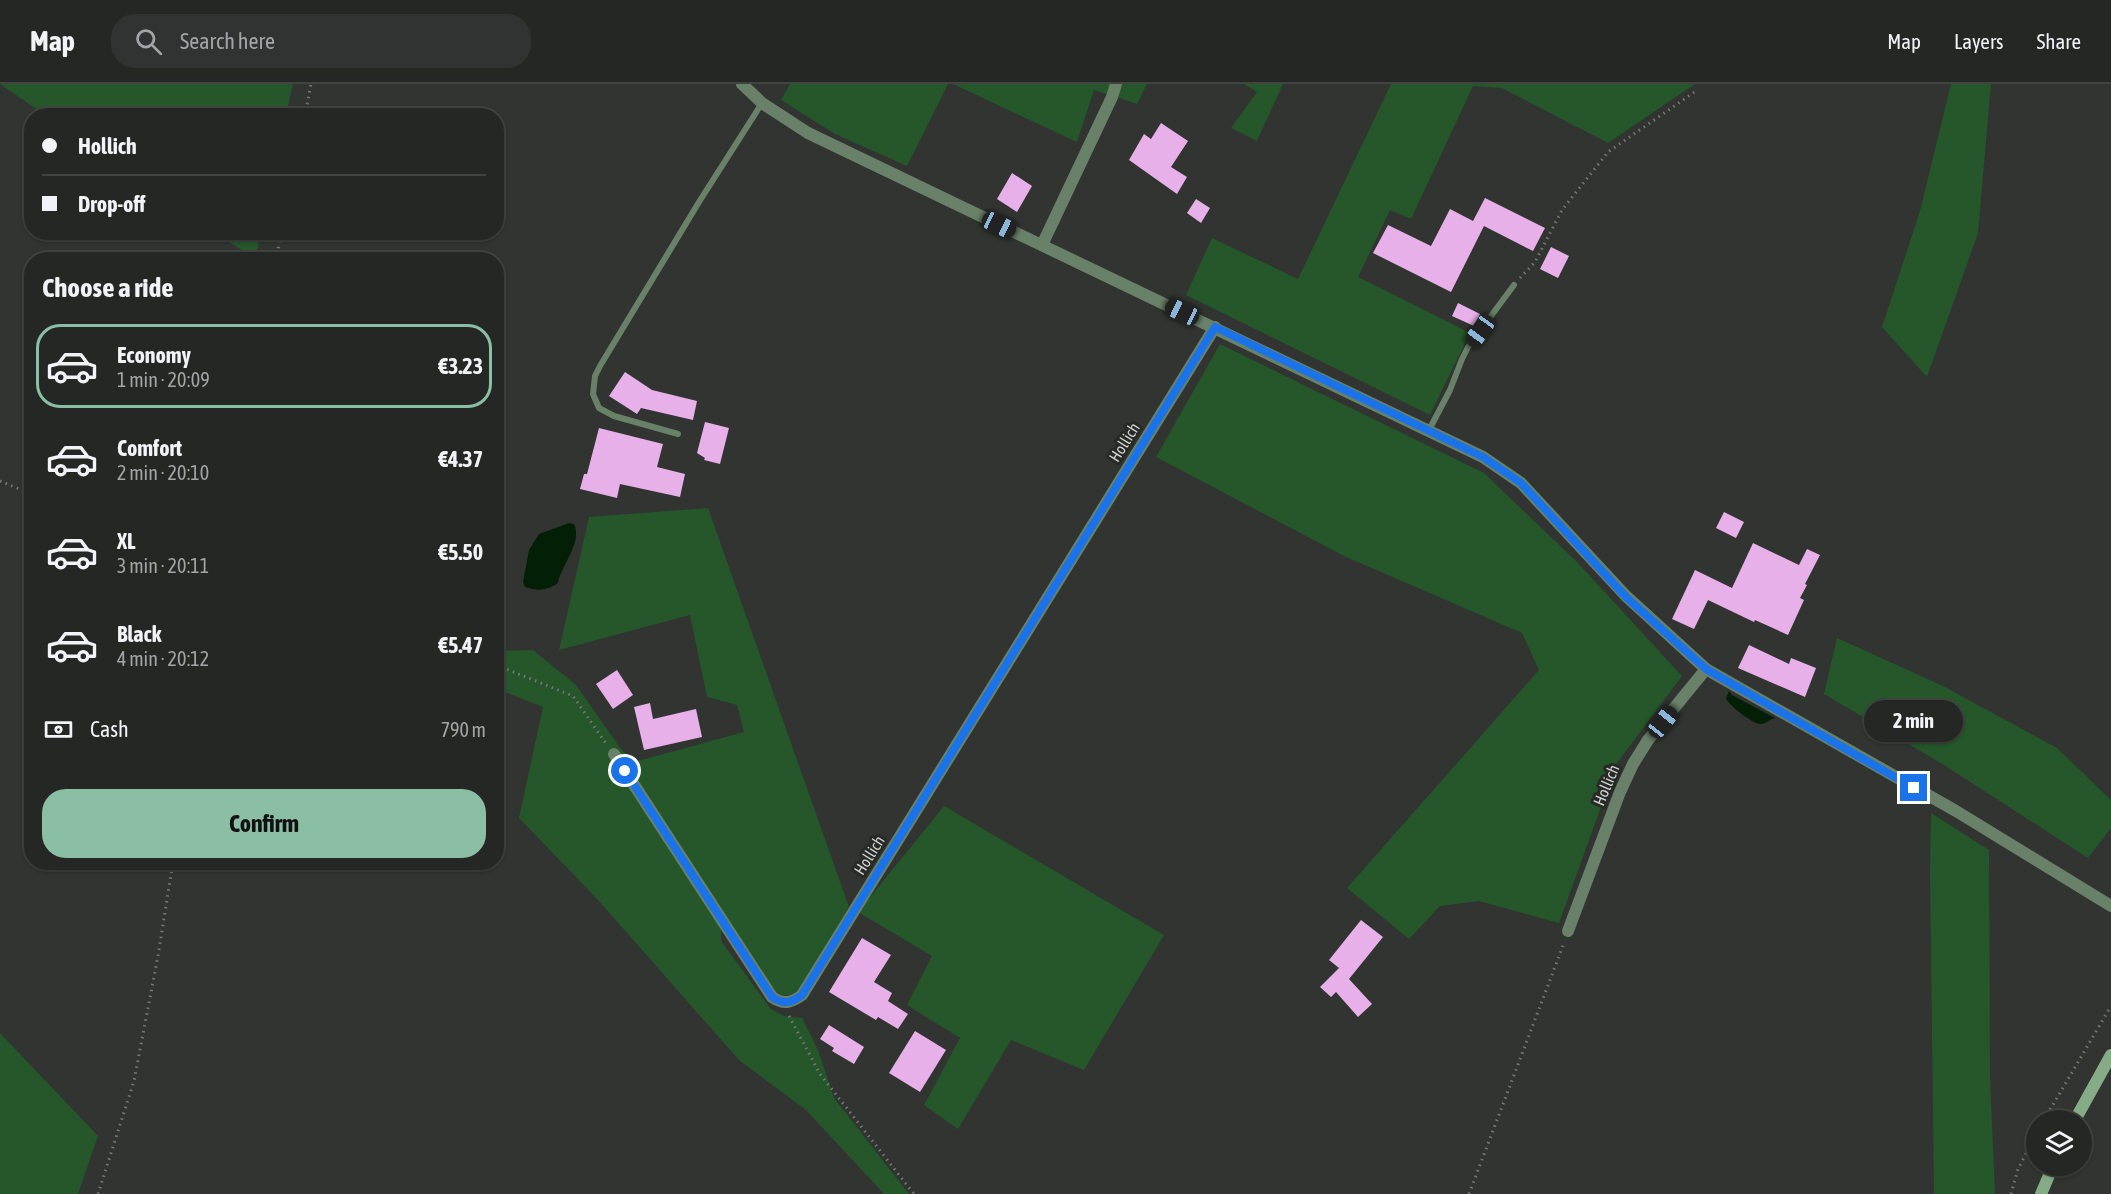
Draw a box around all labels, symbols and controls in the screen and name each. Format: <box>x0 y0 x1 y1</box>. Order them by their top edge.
search box <box>111 14 531 68</box>
text: Map <box>30 25 75 57</box>
icon: search <box>132 25 165 58</box>
text: Search here <box>180 28 275 54</box>
text: Map <box>1887 29 1921 53</box>
text: Layers <box>1954 29 2004 53</box>
text: Share <box>2037 29 2081 53</box>
text: Hollich <box>78 133 137 159</box>
text: Drop-off <box>78 191 145 217</box>
car <box>979 209 1019 241</box>
text: Choose a ride <box>42 272 174 303</box>
car <box>1162 296 1202 328</box>
car <box>1462 311 1498 351</box>
icon: car <box>45 339 99 393</box>
text: Economy <box>117 342 191 368</box>
text: €3.23 <box>438 353 483 379</box>
text: 1 min · 20:09 <box>117 368 210 391</box>
street label: Hollich <box>1105 419 1143 465</box>
icon: car <box>45 432 99 486</box>
text: Comfort <box>117 435 182 461</box>
text: €4.37 <box>438 446 483 472</box>
text: 2 min · 20:10 <box>117 461 209 484</box>
icon: car <box>45 525 99 579</box>
text: XL <box>117 528 135 554</box>
text: €5.50 <box>438 539 483 565</box>
text: 3 min · 20:11 <box>117 554 209 577</box>
icon: car <box>45 618 99 672</box>
text: Black <box>117 621 161 647</box>
text: €5.47 <box>438 632 483 658</box>
text: 4 min · 20:12 <box>117 647 209 670</box>
callout: 2 min <box>1864 701 1964 743</box>
car <box>1645 702 1681 742</box>
text: 2 min <box>1893 709 1934 732</box>
icon: cash <box>42 713 75 746</box>
text: Cash <box>90 716 129 742</box>
text: 790 m <box>441 718 486 741</box>
route start <box>611 757 638 784</box>
street label: Hollich <box>1589 762 1623 808</box>
route end <box>1900 774 1927 801</box>
button: Confirm <box>42 789 486 858</box>
street label: Hollich <box>850 832 888 878</box>
map controls <box>2026 1110 2092 1176</box>
button: layers <box>2026 1110 2092 1176</box>

